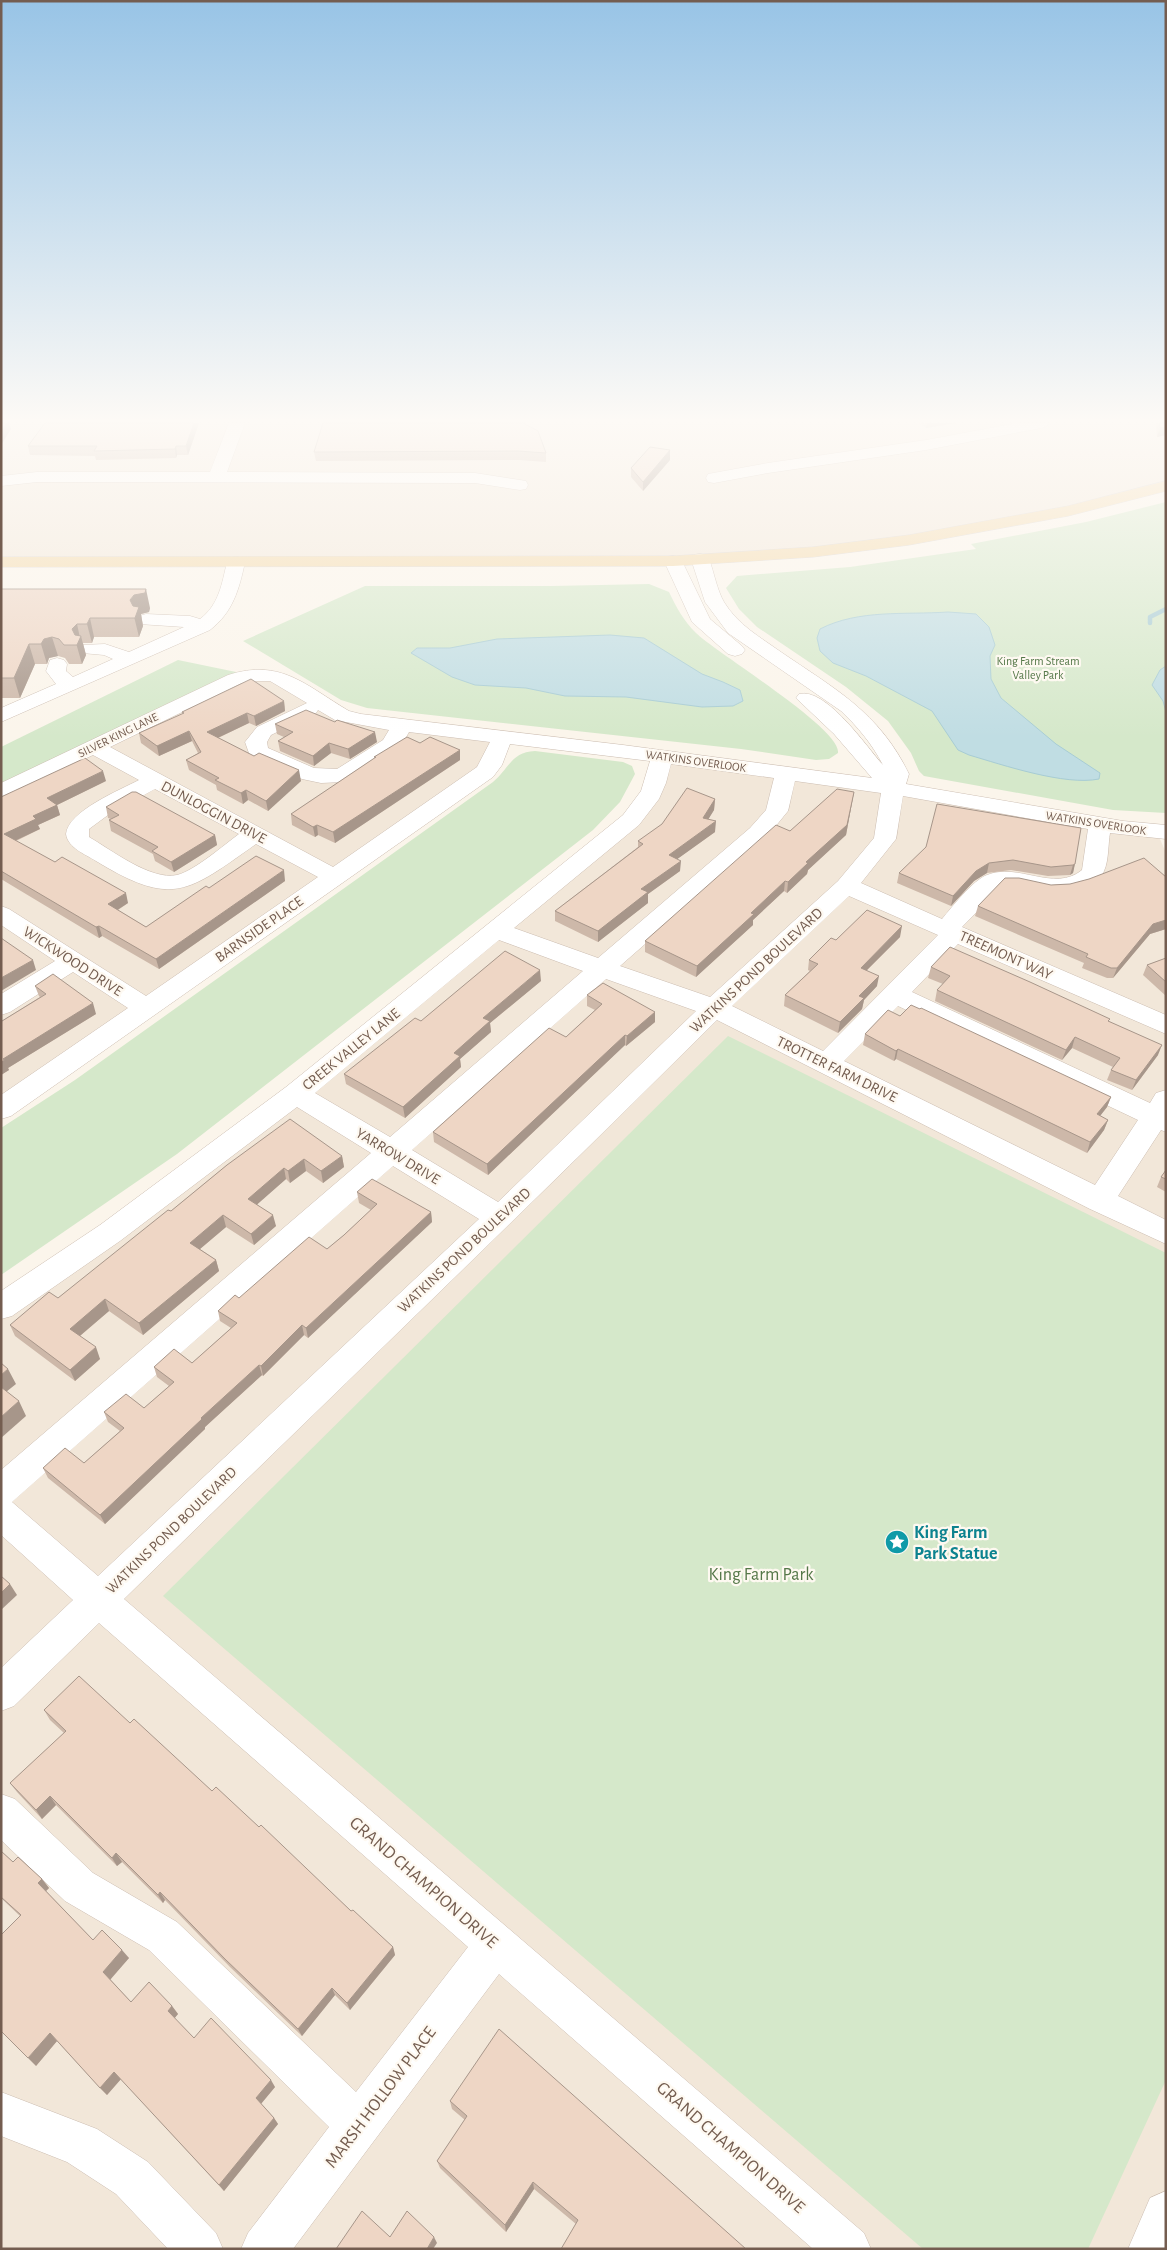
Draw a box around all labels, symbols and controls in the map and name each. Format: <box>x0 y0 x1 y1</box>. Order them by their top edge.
park label: King Farm Stream Valley Park <box>996 655 1080 682</box>
street label: SILVER KING LANE <box>76 710 160 760</box>
street label: WATKINS OVERLOOK <box>645 748 747 774</box>
street label: DUNLOGGIN DRIVE <box>159 778 269 846</box>
street label: WATKINS OVERLOOK <box>1045 809 1147 837</box>
street label: BARNSIDE PLACE <box>213 894 306 965</box>
street label: WATKINS POND BOULEVARD <box>687 905 826 1036</box>
street label: WICKWOOD DRIVE <box>20 924 125 999</box>
street label: TREEMONT WAY <box>957 928 1055 983</box>
street label: CREEK VALLEY LANE <box>300 1006 403 1093</box>
street label: TROTTER FARM DRIVE <box>774 1034 899 1105</box>
street label: YARROW DRIVE <box>353 1126 442 1187</box>
street label: WATKINS POND BOULEVARD <box>395 1185 534 1316</box>
street label: WATKINS POND BOULEVARD <box>103 1464 240 1597</box>
place label: King Farm Park Statue <box>914 1524 998 1563</box>
place icon: King Farm Park Statue <box>884 1529 910 1555</box>
park label: King Farm Park <box>709 1566 814 1584</box>
street label: GRAND CHAMPION DRIVE <box>346 1814 501 1952</box>
street label: MARSH HOLLOW PLACE <box>322 2023 440 2171</box>
street label: GRAND CHAMPION DRIVE <box>653 2079 808 2217</box>

